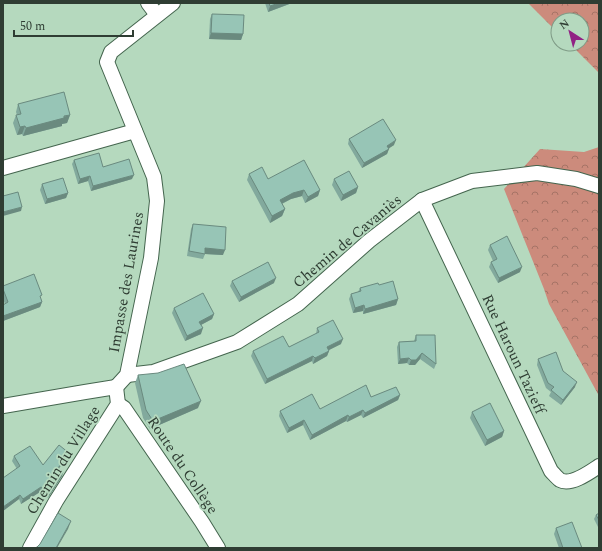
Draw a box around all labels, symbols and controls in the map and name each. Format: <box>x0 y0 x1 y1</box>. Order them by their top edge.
scale bar <box>14 12 133 38</box>
north arrow <box>550 12 590 52</box>
text: N <box>556 15 573 34</box>
text: 50 m <box>20 17 45 36</box>
street label: Chemin de Cavaniès <box>288 189 407 294</box>
street label: Impasse des Laurines <box>103 210 150 354</box>
street label: Rue Haroun Tazieff <box>476 290 552 420</box>
street label: Chemin du Village <box>21 401 106 519</box>
street label: Route du Collège <box>141 412 224 519</box>

